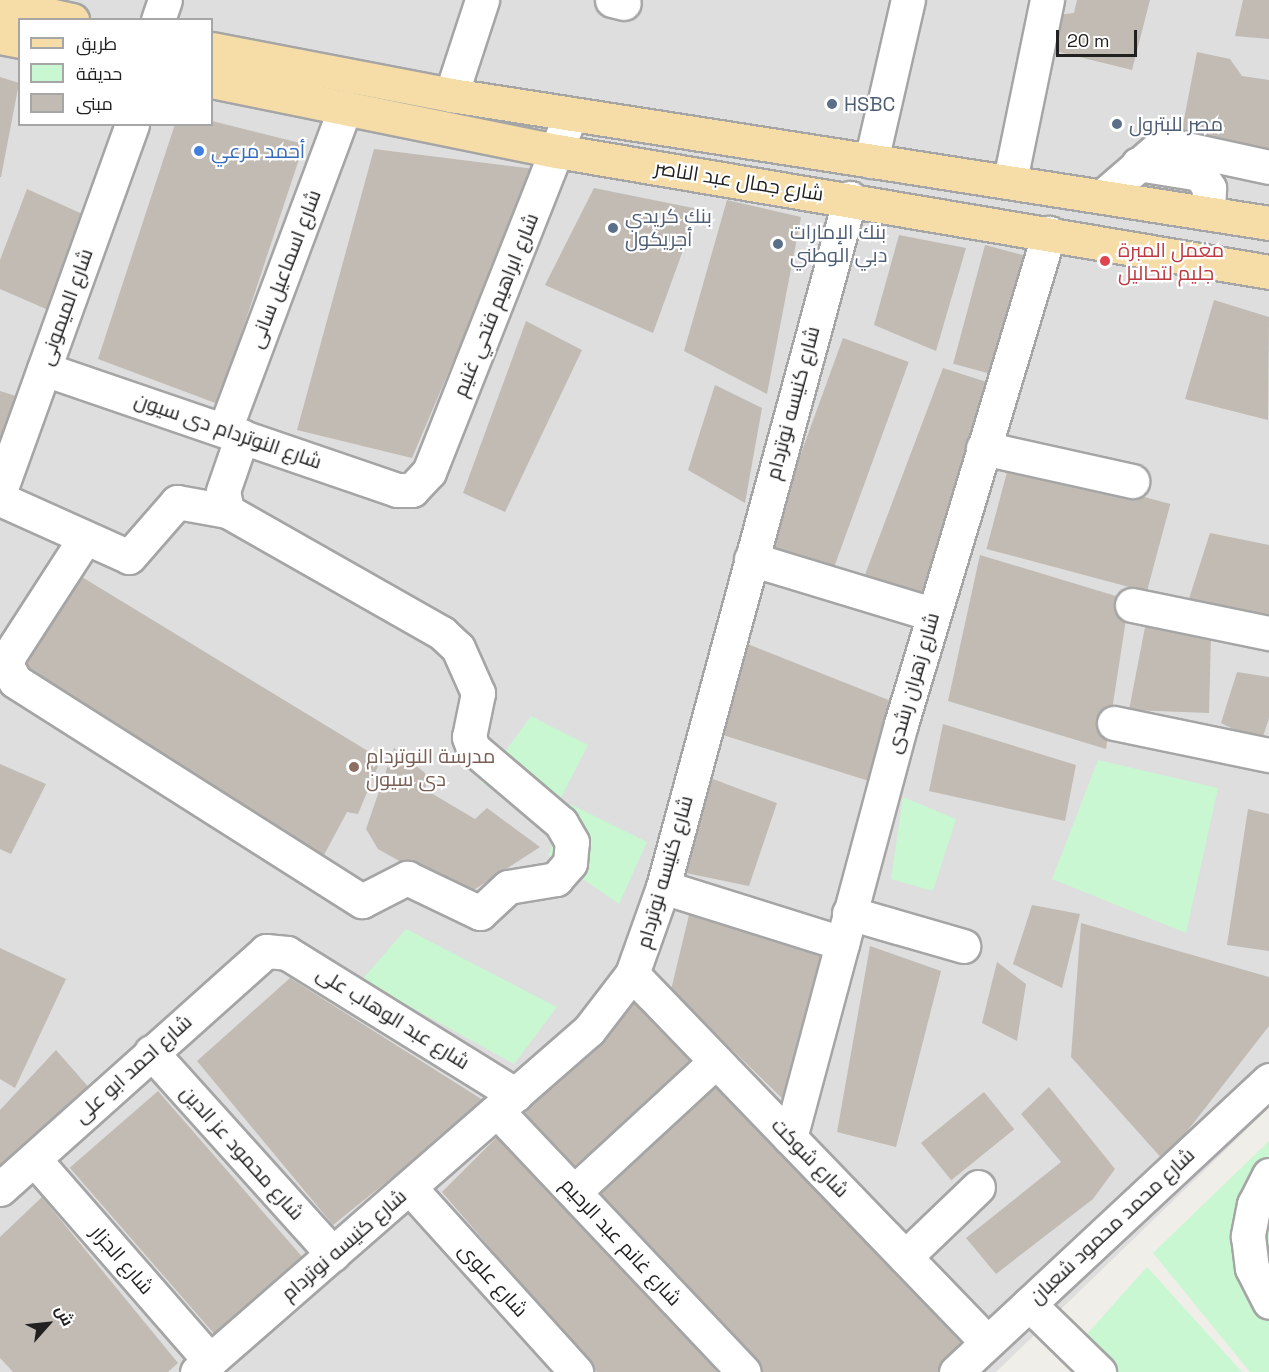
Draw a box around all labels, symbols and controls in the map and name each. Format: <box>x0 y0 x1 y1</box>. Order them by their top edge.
legend <box>18 18 213 126</box>
scale bar <box>1059 18 1140 56</box>
text: 20 m <box>1067 29 1110 52</box>
text: طريق <box>76 32 117 55</box>
text: حديقة <box>76 62 122 85</box>
text: مبنى <box>76 92 113 115</box>
place label: HSBC <box>844 92 895 116</box>
marker: HSBC <box>825 97 839 111</box>
place label: مصر للبترول <box>1129 112 1223 136</box>
marker: مصر للبترول <box>1110 117 1124 131</box>
place label: أحمد مرعي <box>211 139 305 163</box>
marker: أحمد مرعي <box>192 144 206 158</box>
street label: شارع جمال عبد الناصر <box>653 156 825 206</box>
street label: شارع اسماعيل سانى <box>244 187 326 351</box>
place label: بنك كريدي أجريكول <box>625 204 712 251</box>
street label: شارع ابراهيم فتحي غنيم <box>448 210 544 400</box>
place label: بنك الإمارات دبي الوطني <box>790 220 887 267</box>
marker: بنك كريدي أجريكول <box>606 221 620 235</box>
marker: بنك الإمارات دبي الوطني <box>771 237 785 251</box>
place label: معمل المبرة جليم لتحاليل <box>1118 238 1224 285</box>
street label: شارع الميمونى <box>34 245 98 369</box>
marker: معمل المبرة جليم لتحاليل <box>1096 252 1114 270</box>
street label: شارع كنيسه نوتردام <box>761 324 825 482</box>
street label: شارع النوتردام دى سيون <box>131 388 325 474</box>
street label: شارع زهران رشدى <box>881 610 945 756</box>
place label: مدرسة النوتردام دى سيون <box>366 744 495 791</box>
marker: مدرسة النوتردام دى سيون <box>347 760 361 774</box>
street label: شارع كنيسه نوتردام <box>632 793 698 951</box>
street label: شارع عبد الوهاب على <box>312 961 474 1075</box>
street label: شارع احمد ابو على <box>69 1010 197 1128</box>
street label: شارع محمود عز الدين <box>175 1081 309 1225</box>
street label: شارع شوكت <box>766 1113 854 1203</box>
street label: شارع محمد محمود شعبان <box>1024 1143 1200 1309</box>
street label: شارع غانم عبد الرحيم <box>556 1173 686 1311</box>
street label: شارع كنيسه نوتردام <box>277 1184 411 1306</box>
street label: شارع الجزار <box>86 1221 158 1299</box>
street label: شارع علوى <box>454 1238 532 1322</box>
north arrow <box>18 1294 78 1354</box>
text: ش <box>50 1302 78 1330</box>

